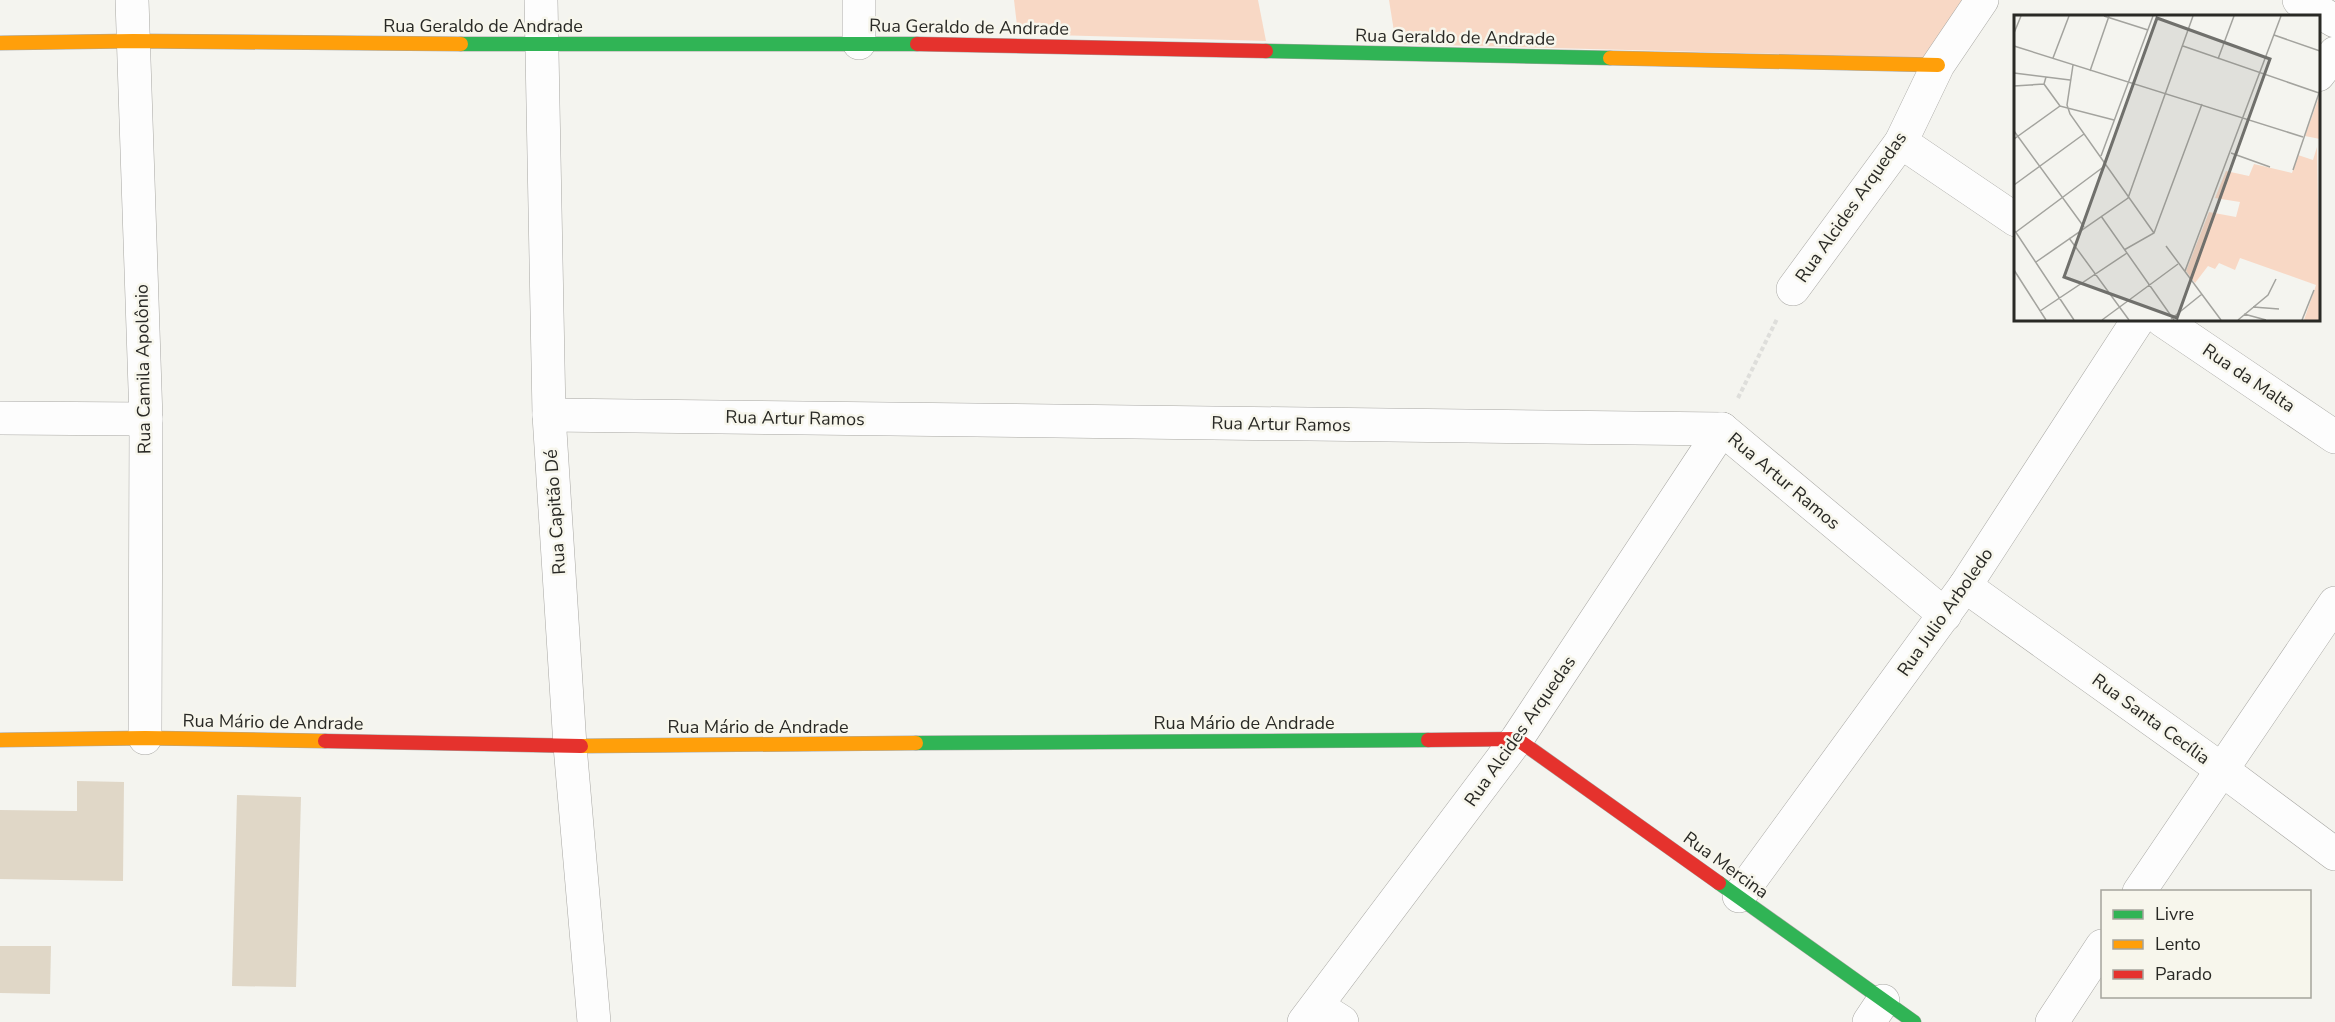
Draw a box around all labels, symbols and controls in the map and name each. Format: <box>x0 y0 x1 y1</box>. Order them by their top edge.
street label: Rua Geraldo de Andrade <box>869 13 1069 41</box>
street label: Rua Geraldo de Andrade <box>383 14 583 38</box>
inset map <box>2014 15 2320 321</box>
street label: Rua Geraldo de Andrade <box>1355 23 1555 51</box>
street label: Rua Alcides Arquedas <box>1790 127 1912 287</box>
street label: Rua Camila Apolônio <box>130 284 156 454</box>
street label: Rua da Malta <box>2198 338 2300 418</box>
street label: Rua Artur Ramos <box>725 405 865 431</box>
street label: Rua Artur Ramos <box>1211 411 1351 437</box>
street label: Rua Artur Ramos <box>1723 427 1845 535</box>
street label: Rua Capitão Dé <box>539 448 571 576</box>
street label: Rua Julio Arboledo <box>1892 543 1998 681</box>
street label: Rua Alcides Arquedas <box>1459 651 1581 811</box>
street label: Rua Santa Cecília <box>2087 668 2215 770</box>
street label: Rua Mário de Andrade <box>182 708 364 736</box>
street label: Rua Mário de Andrade <box>1154 711 1335 735</box>
street label: Rua Mário de Andrade <box>668 715 849 739</box>
street label: Rua Mercina <box>1679 826 1773 904</box>
legend <box>2101 890 2311 998</box>
text: Livre <box>2155 902 2194 926</box>
text: Lento <box>2155 932 2201 956</box>
text: Parado <box>2155 962 2212 986</box>

